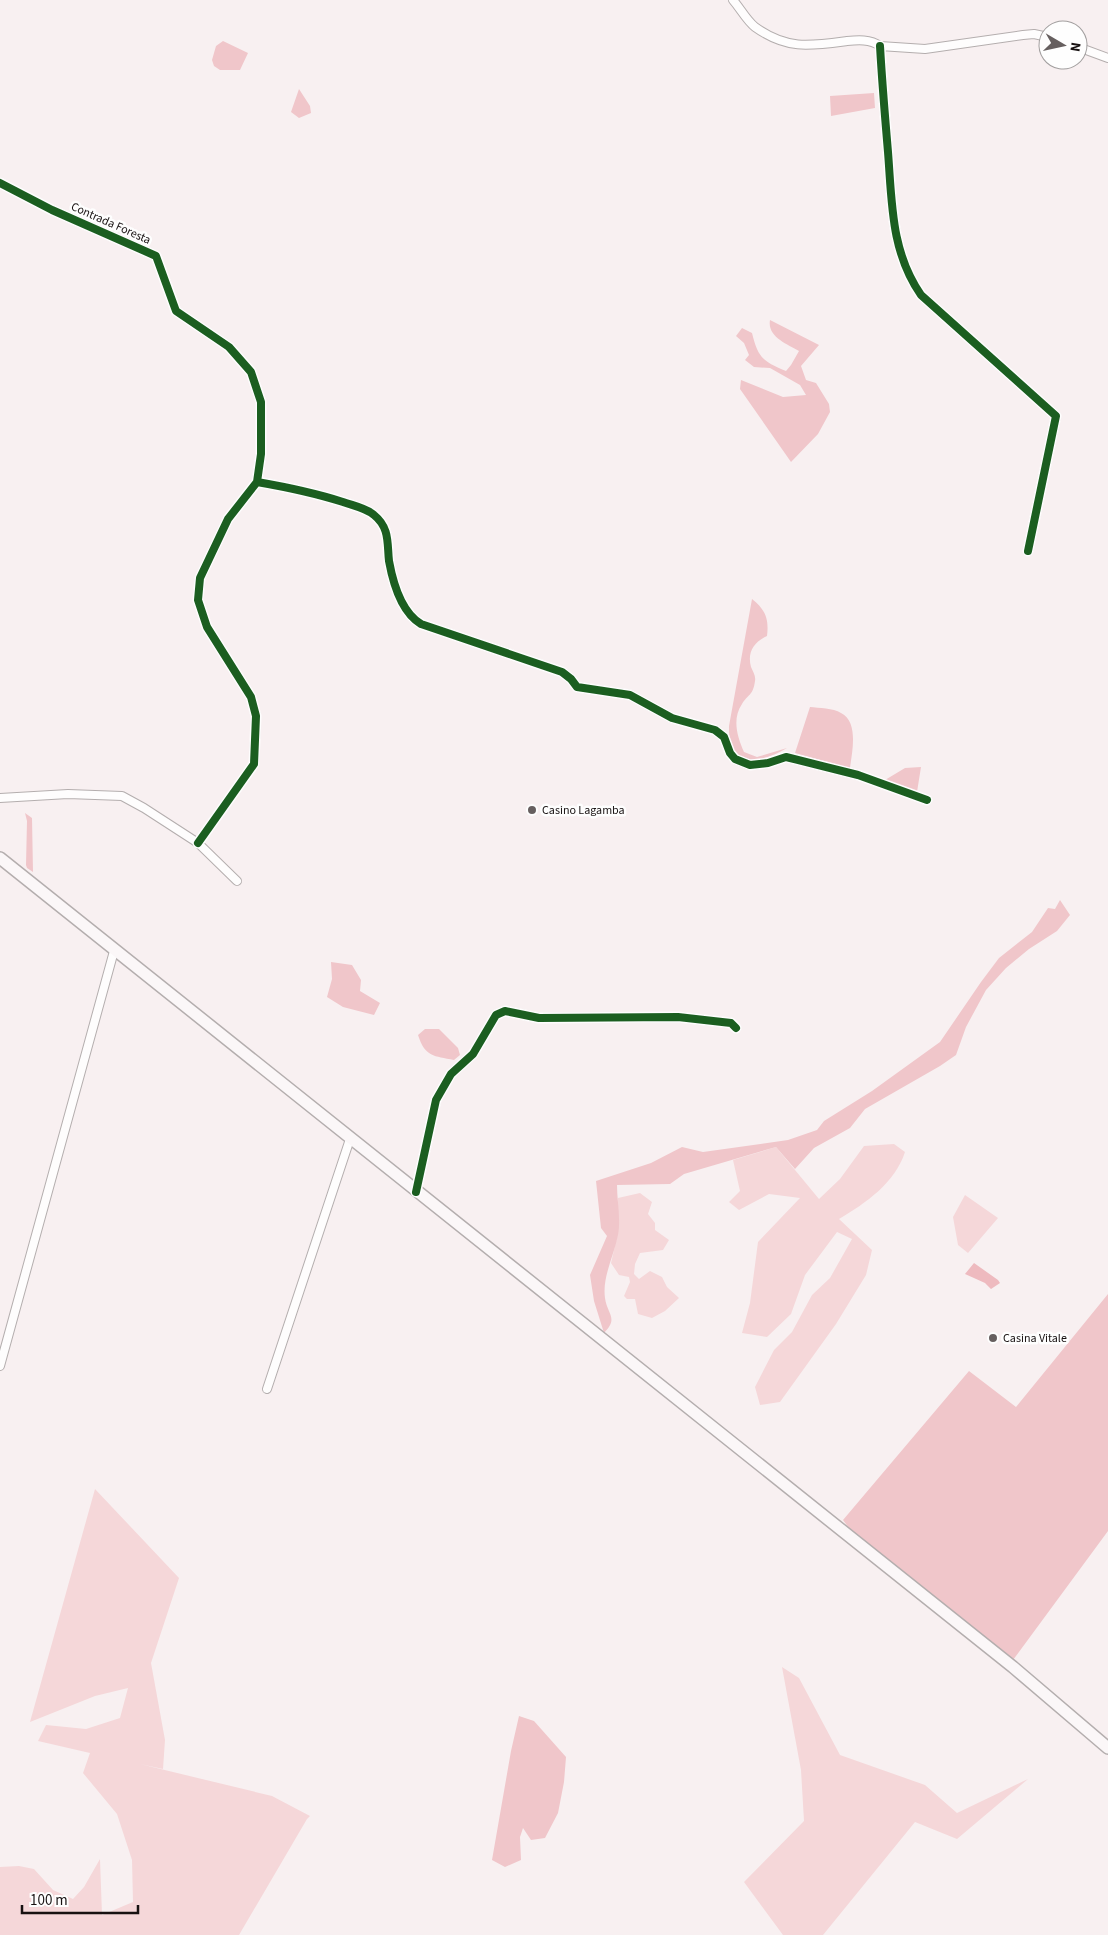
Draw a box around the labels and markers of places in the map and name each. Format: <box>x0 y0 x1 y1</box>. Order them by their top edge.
place label: Casino Lagamba <box>542 802 625 819</box>
marker: Casino Lagamba <box>526 804 538 816</box>
place label: Casina Vitale <box>1003 1330 1067 1347</box>
marker: Casina Vitale <box>987 1332 999 1344</box>

